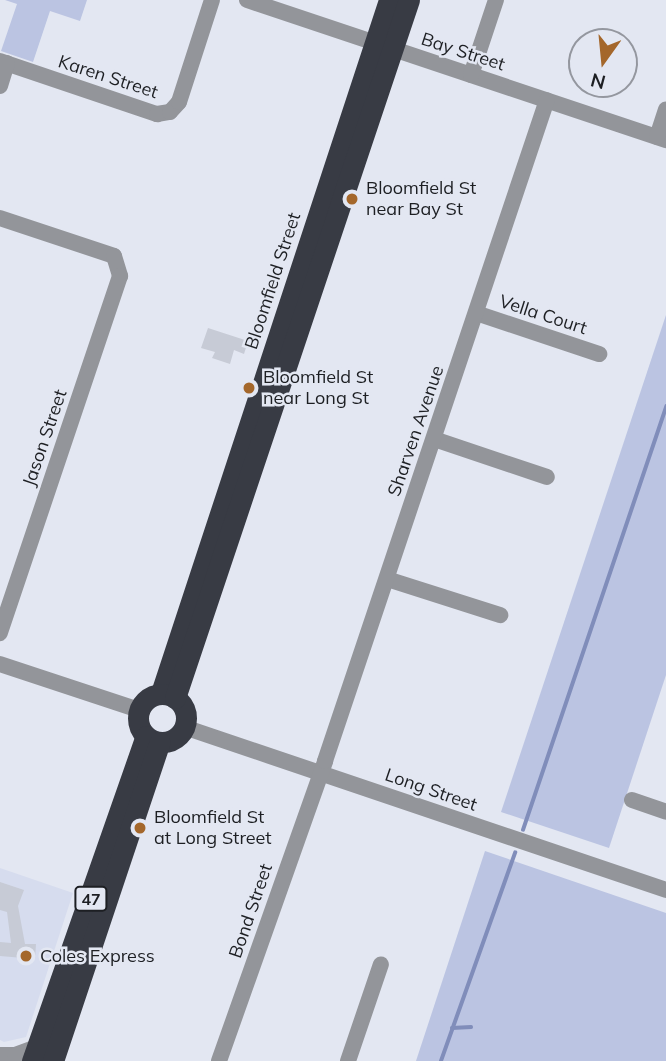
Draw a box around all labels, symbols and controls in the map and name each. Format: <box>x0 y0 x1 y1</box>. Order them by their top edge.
street label: Bay Street <box>418 28 508 76</box>
north arrow <box>568 28 638 98</box>
street label: Karen Street <box>55 51 161 103</box>
text: N <box>588 68 608 95</box>
place label: Bloomfield St near Bay St <box>366 178 476 220</box>
marker: Bloomfield St near Bay St <box>344 191 360 207</box>
street label: Bloomfield Street <box>241 210 305 352</box>
street label: Vella Court <box>496 291 590 339</box>
street label: Sharven Avenue <box>384 363 448 499</box>
place label: Bloomfield St near Long St <box>263 367 373 410</box>
marker: Bloomfield St near Long St <box>241 380 257 396</box>
street label: Jason Street <box>18 387 72 489</box>
street label: Long Street <box>382 764 480 816</box>
place label: Bloomfield St at Long Street <box>154 807 272 850</box>
marker: Bloomfield St at Long Street <box>132 820 148 836</box>
street label: Bond Street <box>225 861 277 961</box>
road number: 47 <box>74 886 108 911</box>
place label: Coles Express <box>40 945 155 967</box>
marker: Coles Express <box>18 948 34 964</box>

